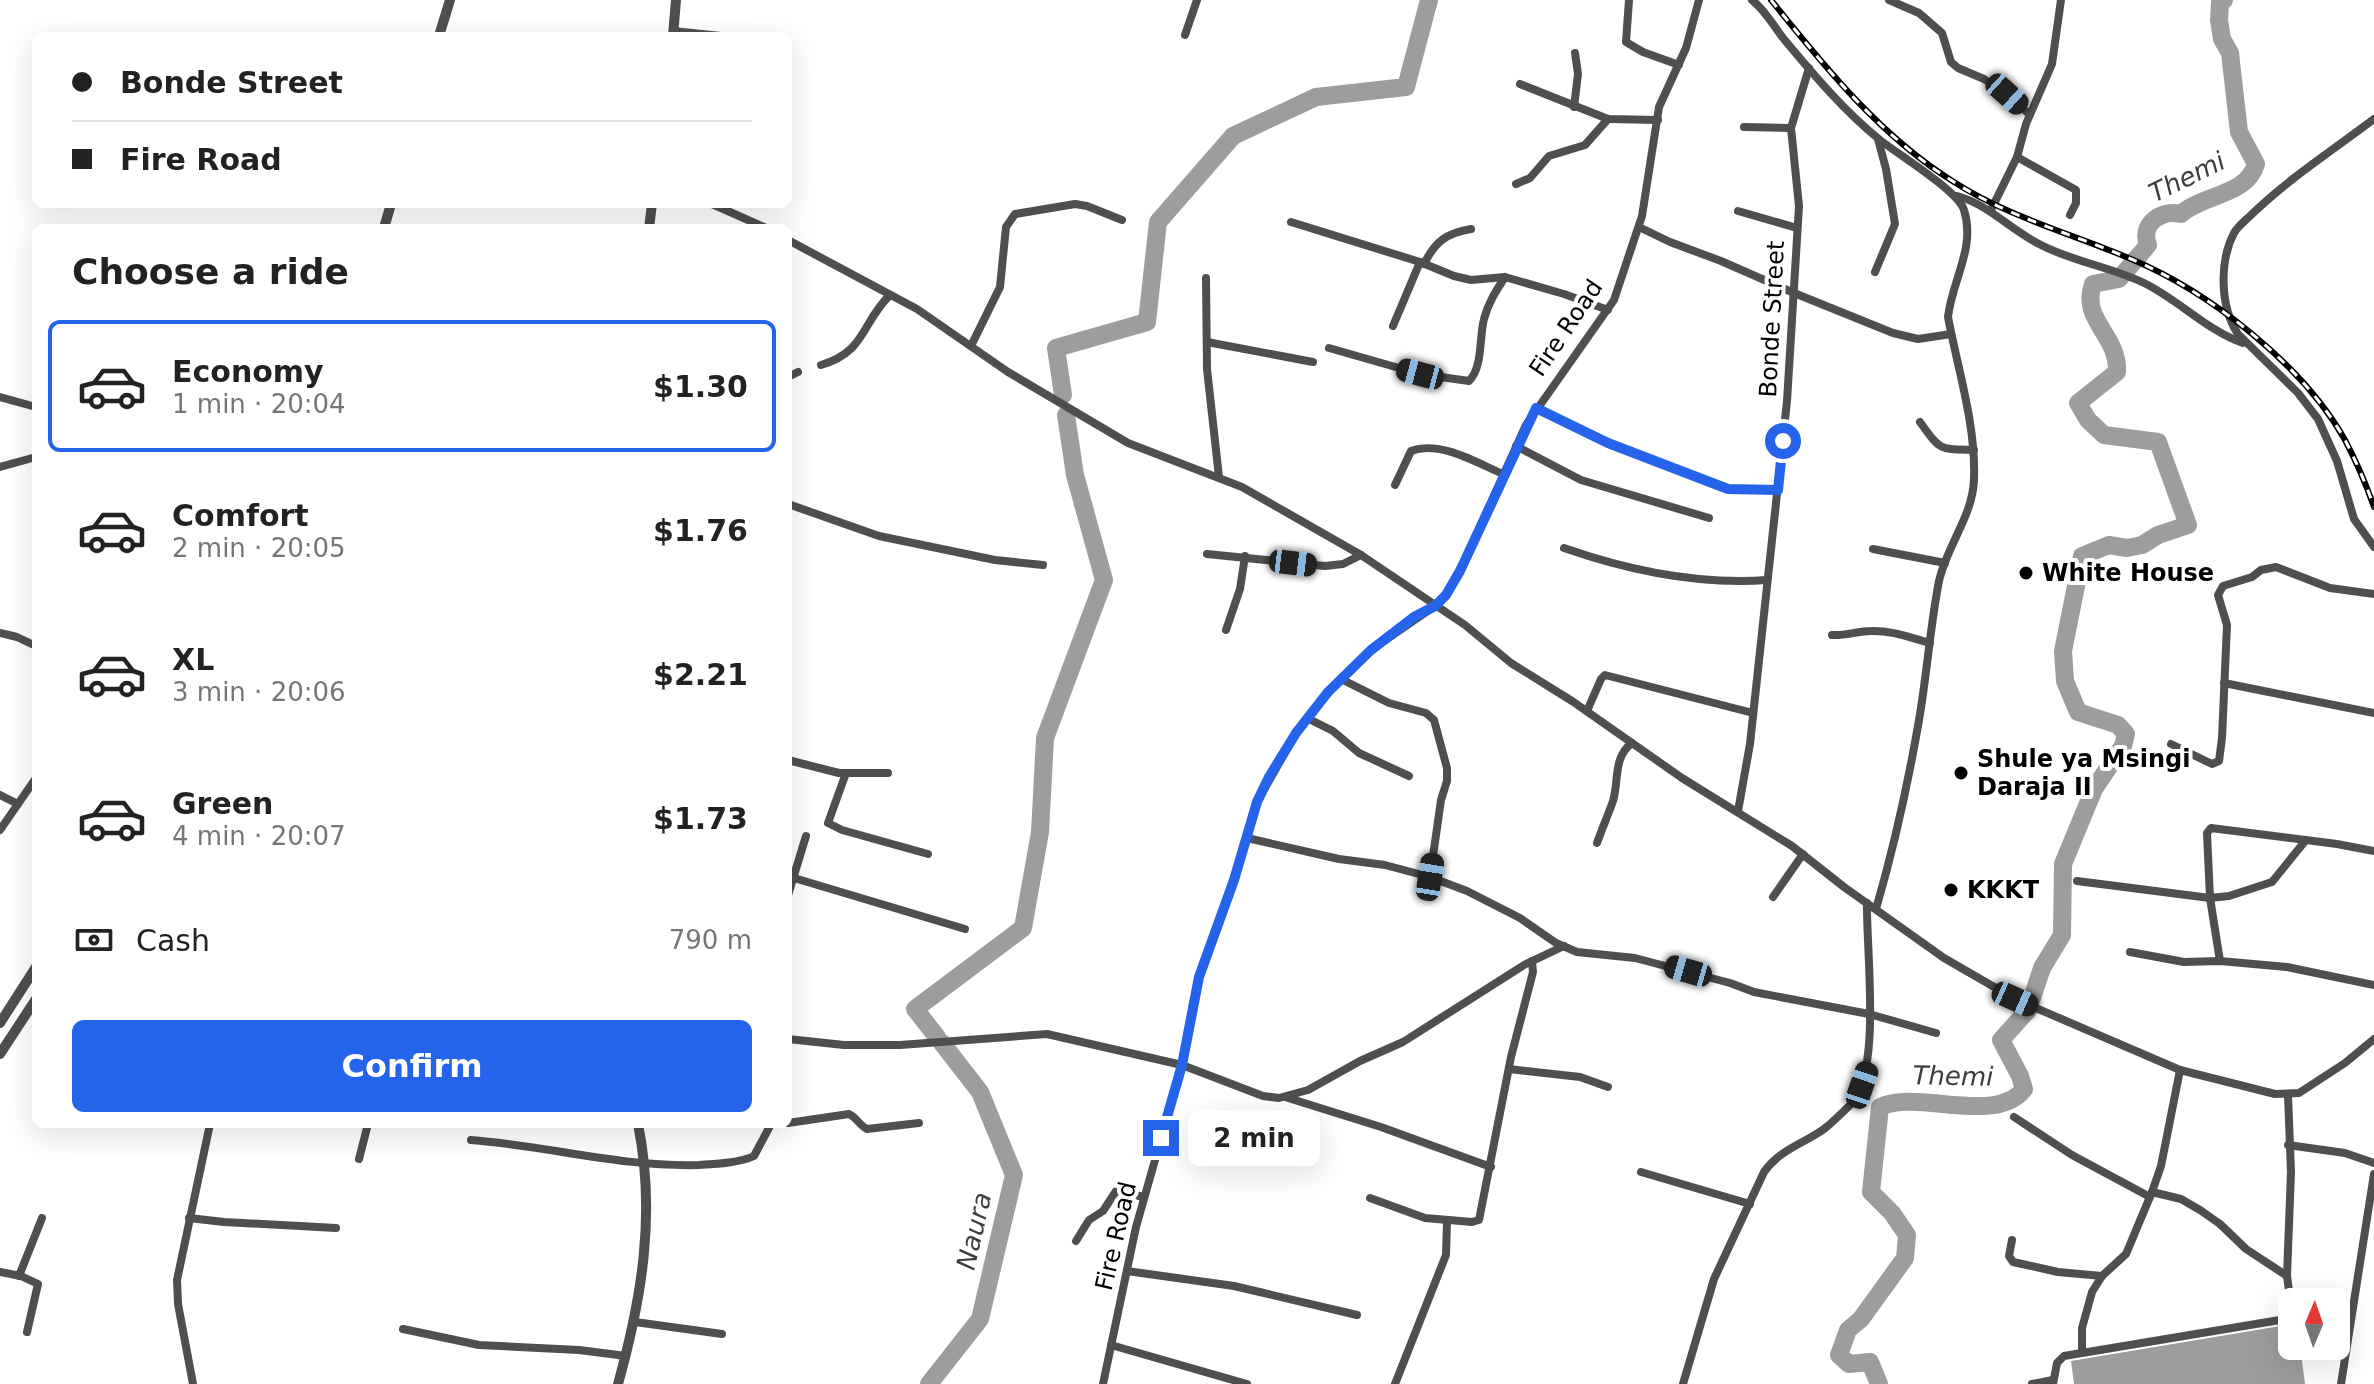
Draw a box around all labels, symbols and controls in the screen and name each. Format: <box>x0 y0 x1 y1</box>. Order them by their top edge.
text: Bonde Street <box>120 65 343 100</box>
car <box>1981 69 2033 119</box>
text: Fire Road <box>120 142 282 177</box>
water label: Themi <box>2144 145 2231 208</box>
street label: Bonde Street <box>1754 240 1790 398</box>
text: Choose a ride <box>72 251 349 292</box>
street label: Fire Road <box>1523 274 1609 382</box>
icon: car <box>76 350 148 422</box>
text: Economy <box>172 354 324 389</box>
car <box>1394 356 1446 392</box>
text: $1.30 <box>653 369 748 404</box>
text: 1 min · 20:04 <box>172 389 346 419</box>
route start <box>1765 423 1801 459</box>
icon: car <box>76 494 148 566</box>
text: Comfort <box>172 498 309 533</box>
text: $1.76 <box>653 513 748 548</box>
text: 2 min · 20:05 <box>172 533 346 563</box>
car <box>1268 548 1318 578</box>
place label: White House <box>2042 559 2214 587</box>
marker: White House <box>2017 564 2035 582</box>
icon: car <box>76 638 148 710</box>
text: XL <box>172 642 214 677</box>
text: $2.21 <box>653 657 748 692</box>
text: 3 min · 20:06 <box>172 677 346 707</box>
place label: Shule ya Msingi Daraja II <box>1977 745 2190 801</box>
marker: Shule ya Msingi Daraja II <box>1952 764 1970 782</box>
icon: car <box>76 782 148 854</box>
text: Green <box>172 786 273 821</box>
text: $1.73 <box>653 801 748 836</box>
text: 4 min · 20:07 <box>172 821 346 851</box>
car <box>1414 851 1446 903</box>
place label: KKKT <box>1967 876 2040 904</box>
marker: KKKT <box>1942 881 1960 899</box>
icon: cash <box>72 918 116 962</box>
text: Cash <box>136 923 210 958</box>
text: 790 m <box>669 925 752 955</box>
car <box>1662 953 1714 989</box>
car <box>1988 978 2042 1020</box>
button: Confirm <box>72 1020 752 1112</box>
car <box>1843 1058 1881 1112</box>
water label: Themi <box>1912 1060 1994 1092</box>
callout: 2 min <box>1189 1110 1321 1166</box>
route end <box>1143 1120 1179 1156</box>
text: 2 min <box>1213 1123 1295 1153</box>
street label: Fire Road <box>1090 1179 1142 1293</box>
water label: Naura <box>951 1189 997 1273</box>
north arrow <box>2278 1288 2350 1360</box>
map controls <box>2278 1288 2350 1360</box>

